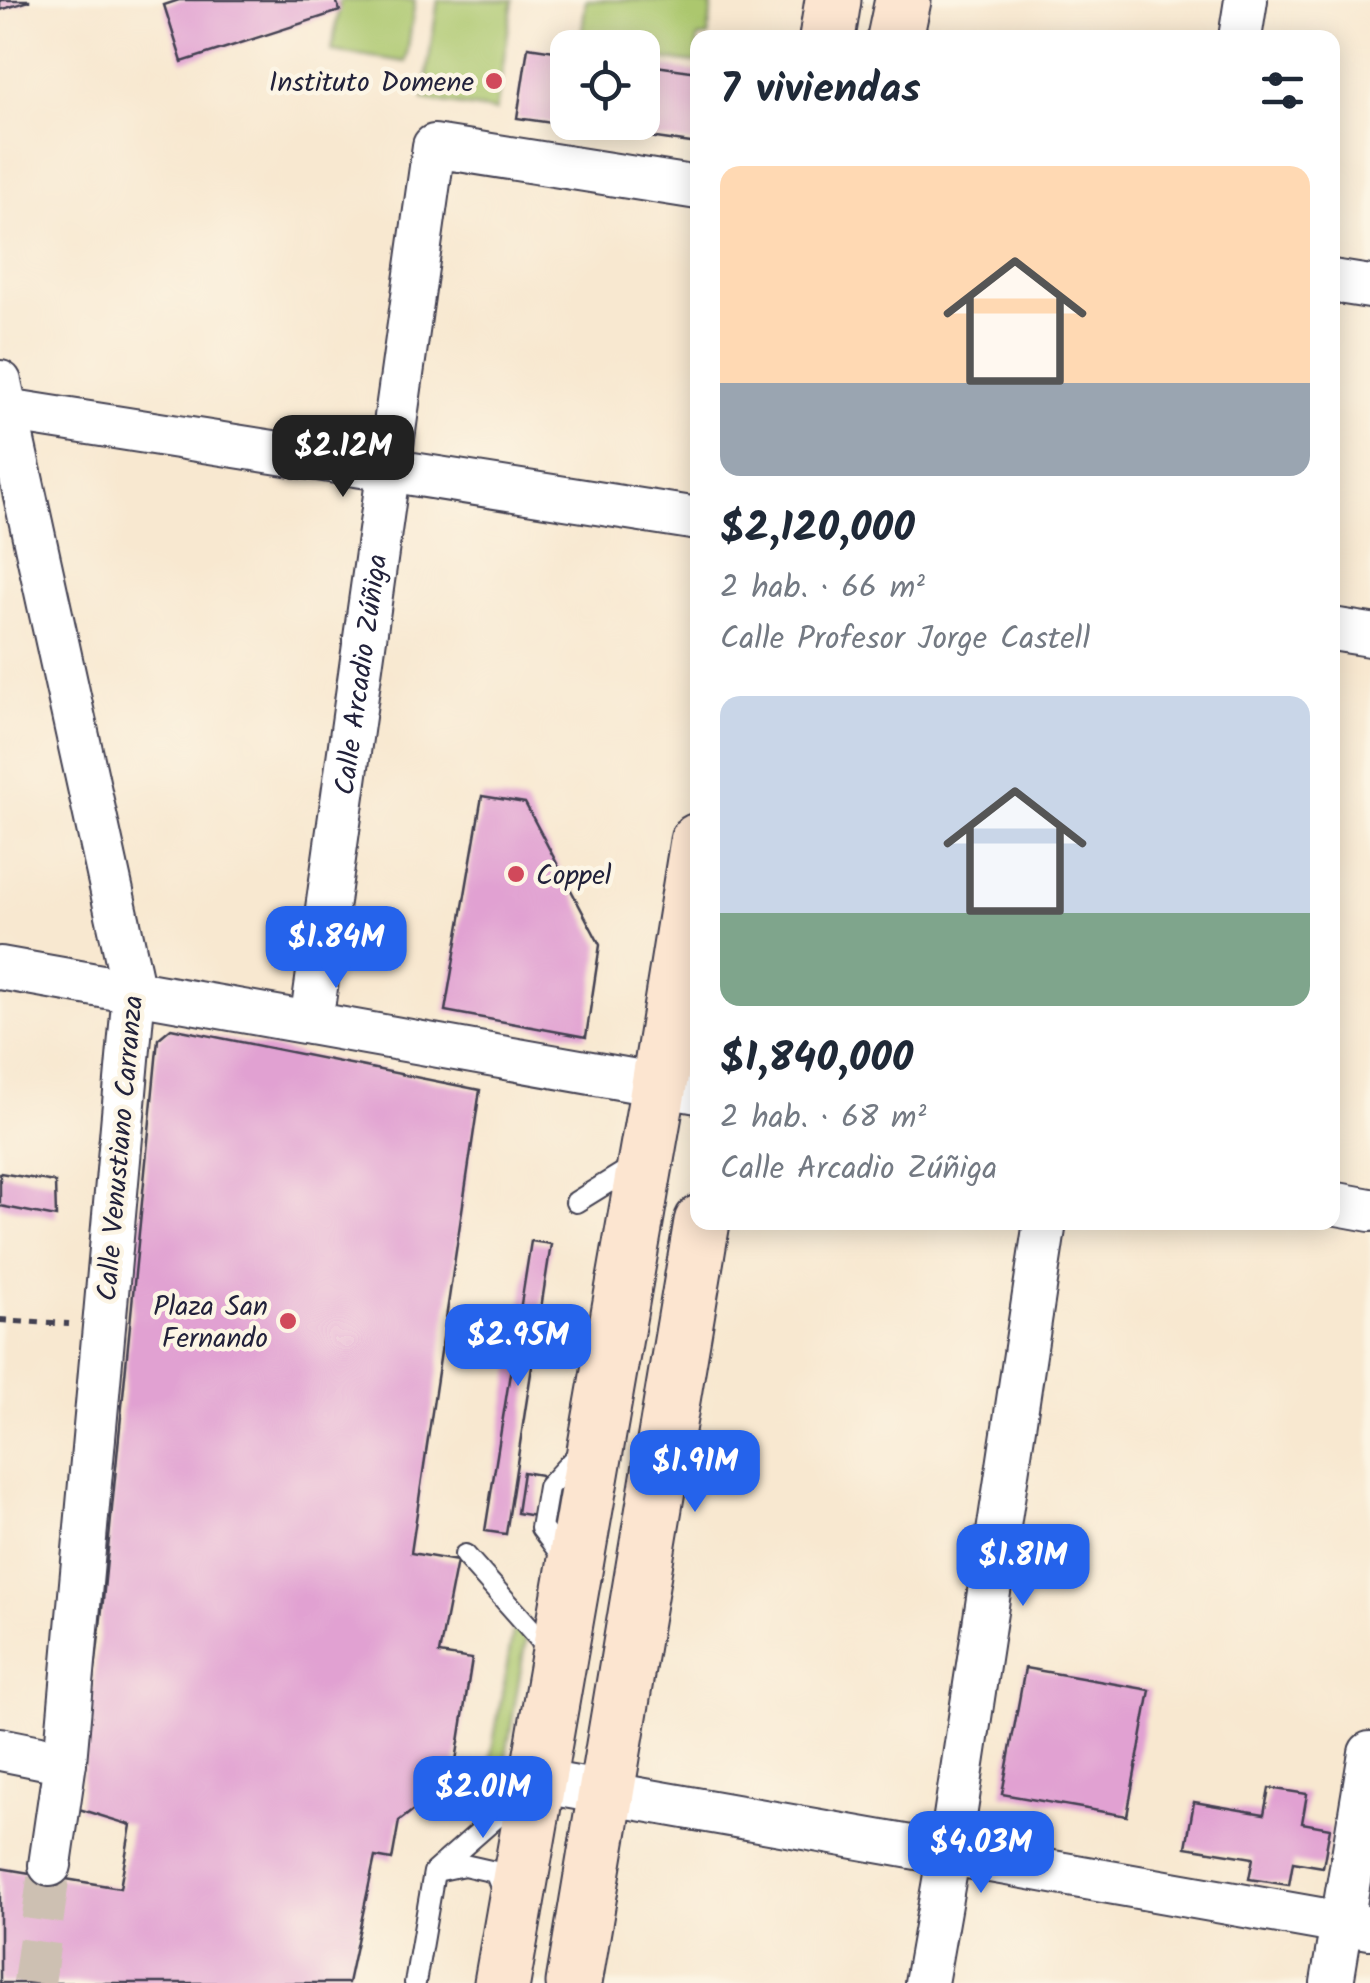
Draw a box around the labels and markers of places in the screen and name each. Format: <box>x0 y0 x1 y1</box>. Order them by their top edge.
place label: Instituto Domene <box>269 61 474 106</box>
marker: Instituto Domene <box>483 70 505 92</box>
pin: $2.12M <box>262 415 424 500</box>
place label: Coppel <box>536 854 612 899</box>
marker: Coppel <box>505 863 527 885</box>
pin: $1.84M <box>255 906 417 991</box>
place label: Plaza San Fernando <box>153 1285 268 1362</box>
pin: $2.95M <box>437 1304 599 1389</box>
marker: Plaza San Fernando <box>277 1310 299 1332</box>
pin: $1.91M <box>614 1430 776 1515</box>
pin: $1.81M <box>942 1524 1104 1609</box>
pin: $2.01M <box>402 1756 564 1841</box>
pin: $4.03M <box>900 1811 1062 1896</box>

